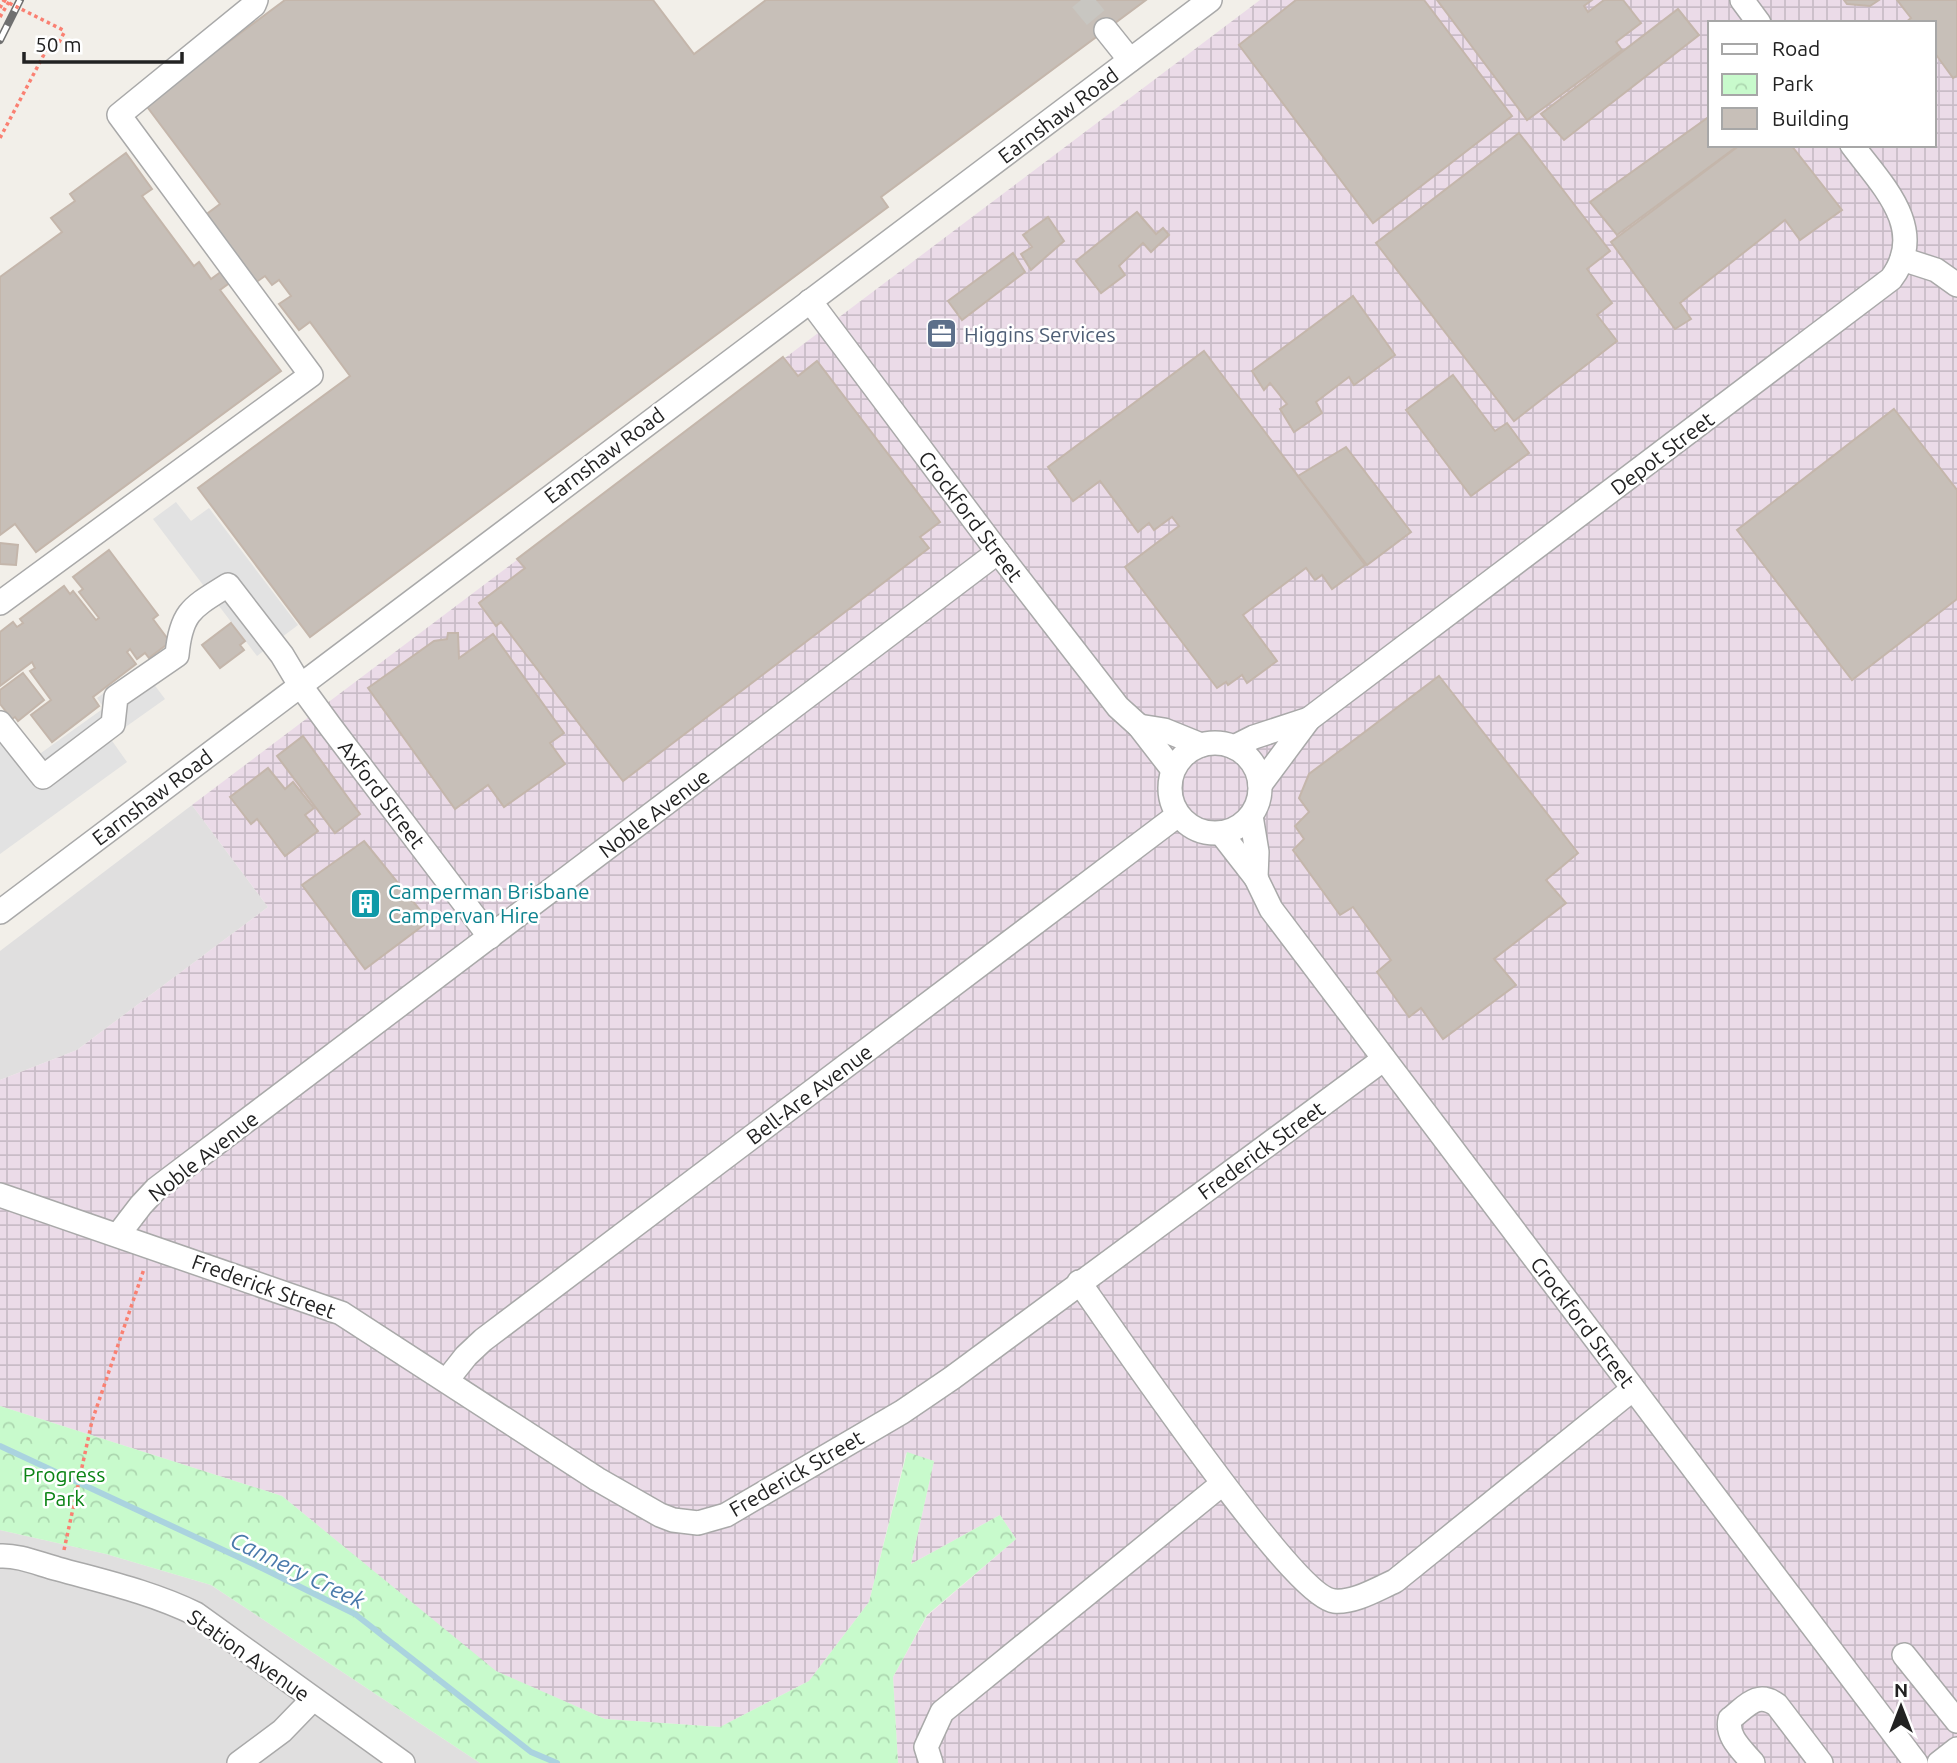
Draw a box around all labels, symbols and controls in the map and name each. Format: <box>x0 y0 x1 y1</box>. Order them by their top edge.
scale bar <box>24 21 182 65</box>
legend <box>1708 21 1936 147</box>
text: 50 m <box>35 32 82 56</box>
text: Road <box>1772 36 1820 60</box>
street label: Earnshaw Road <box>993 62 1123 168</box>
text: Park <box>1772 71 1814 95</box>
text: Building <box>1772 106 1849 130</box>
office icon: Higgins Services <box>924 317 958 351</box>
place label: Higgins Services <box>964 322 1116 346</box>
street label: Earnshaw Road <box>539 402 669 508</box>
street label: Depot Street <box>1606 406 1718 500</box>
street label: Crockford Street <box>914 446 1028 586</box>
street label: Axford Street <box>334 735 430 853</box>
street label: Earnshaw Road <box>87 744 217 850</box>
street label: Noble Avenue <box>594 764 714 862</box>
place label: Camperman Brisbane Campervan Hire <box>388 879 590 927</box>
building icon: Camperman Brisbane Campervan Hire <box>348 886 382 920</box>
street label: Bell-Are Avenue <box>742 1039 876 1149</box>
street label: Frederick Street <box>1193 1096 1329 1204</box>
street label: Noble Avenue <box>144 1106 262 1206</box>
street label: Frederick Street <box>189 1249 339 1323</box>
street label: Crockford Street <box>1526 1252 1640 1392</box>
street label: Frederick Street <box>725 1425 867 1521</box>
park label: Progress Park <box>23 1462 105 1510</box>
water label: Cannery Creek <box>227 1527 369 1613</box>
street label: Station Avenue <box>183 1604 315 1706</box>
north arrow <box>1866 1672 1936 1742</box>
text: N <box>1894 1679 1908 1701</box>

